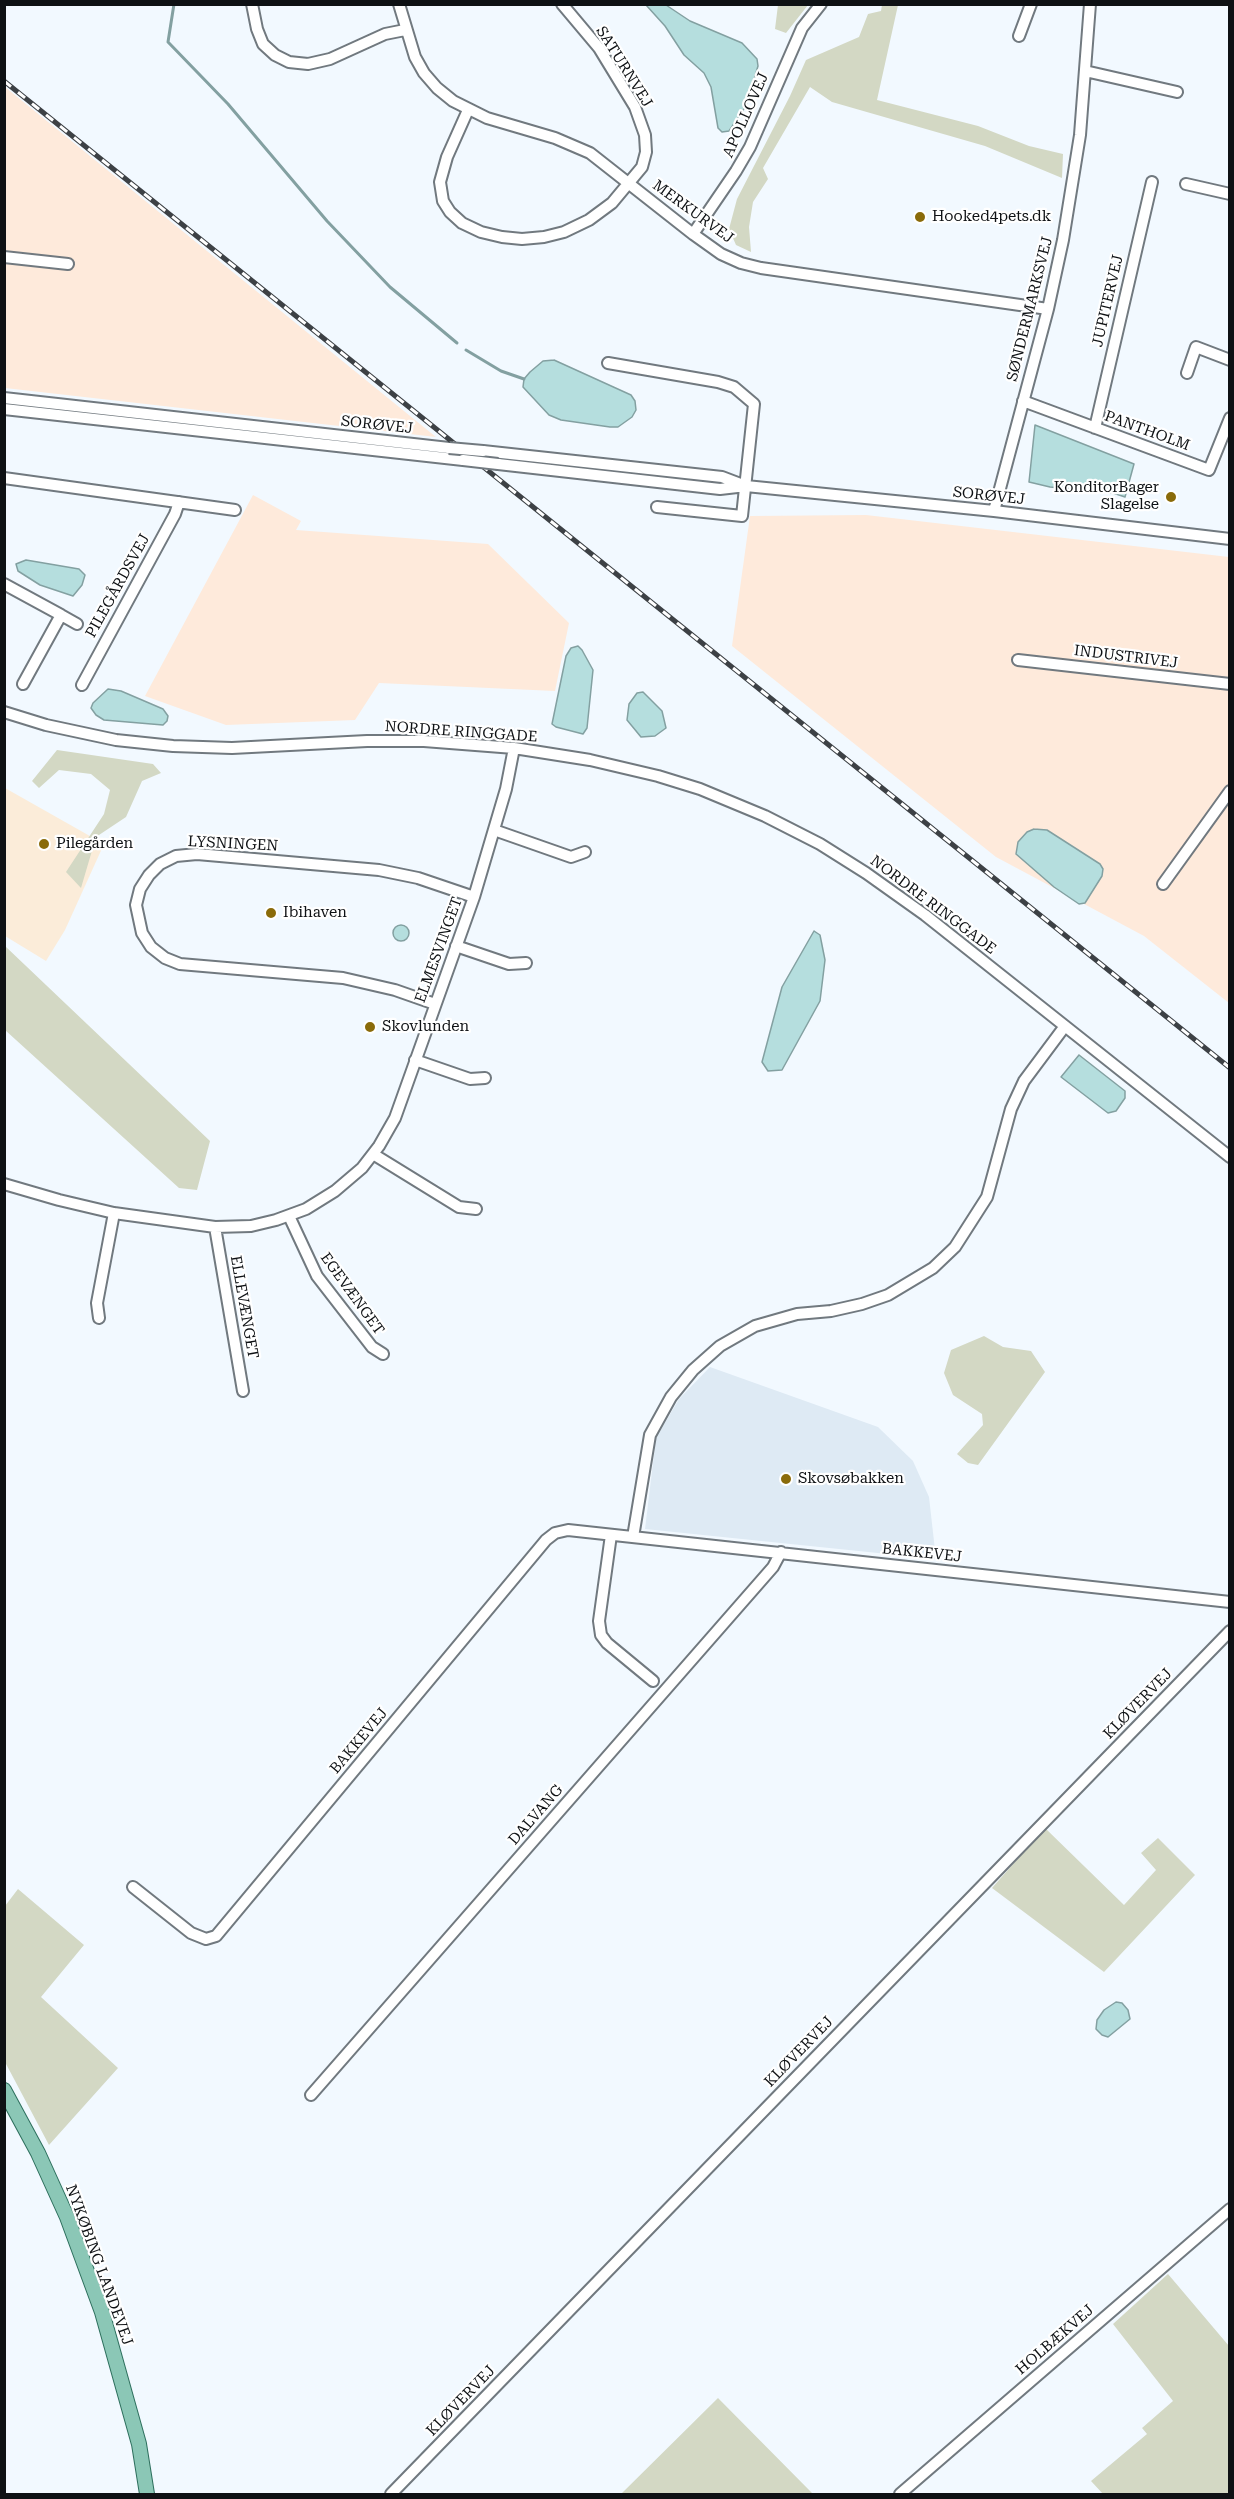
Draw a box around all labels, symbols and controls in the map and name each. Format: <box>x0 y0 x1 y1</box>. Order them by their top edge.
street label: SATURNVEJ <box>592 23 656 111</box>
street label: APOLLOVEJ <box>719 70 773 160</box>
street label: MERKURVEJ <box>649 177 737 247</box>
place label: Hooked4pets.dk <box>932 208 1051 226</box>
marker: Hooked4pets.dk <box>913 210 927 224</box>
street label: SØNDERMARKSVEJ <box>1003 235 1057 383</box>
street label: JUPITERVEJ <box>1089 253 1127 349</box>
street label: PANTHOLM <box>1102 407 1192 455</box>
street label: SORØVEJ <box>340 412 414 438</box>
place label: KonditorBager Slagelse <box>1054 479 1159 514</box>
street label: SORØVEJ <box>952 483 1026 509</box>
marker: KonditorBager Slagelse <box>1164 490 1178 504</box>
street label: PILEGÅRDSVEJ <box>82 531 154 641</box>
street label: INDUSTRIVEJ <box>1073 642 1179 672</box>
street label: NORDRE RINGGADE <box>384 718 538 746</box>
street label: LYSNINGEN <box>187 833 279 855</box>
place label: Pilegården <box>56 835 133 853</box>
marker: Pilegården <box>37 837 51 851</box>
street label: NORDRE RINGGADE <box>867 852 999 958</box>
street label: ELMESVINGET <box>412 895 466 1005</box>
place label: Ibihaven <box>283 904 347 922</box>
marker: Ibihaven <box>264 906 278 920</box>
place label: Skovlunden <box>382 1018 469 1036</box>
marker: Skovlunden <box>363 1020 377 1034</box>
street label: EGEVÆNGET <box>316 1249 388 1339</box>
street label: ELLEVÆNGET <box>226 1254 262 1360</box>
place label: Skovsøbakken <box>798 1470 904 1488</box>
marker: Skovsøbakken <box>779 1472 793 1486</box>
street label: BAKKEVEJ <box>881 1540 963 1566</box>
street label: KLØVERVEJ <box>1100 1665 1176 1743</box>
street label: BAKKEVEJ <box>326 1704 392 1778</box>
street label: DALVANG <box>505 1781 567 1849</box>
street label: KLØVERVEJ <box>761 2013 837 2091</box>
street label: NYKØBING LANDEVEJ <box>61 2182 137 2348</box>
street label: HOLBÆKVEJ <box>1012 2301 1098 2379</box>
street label: KLØVERVEJ <box>423 2362 499 2440</box>

